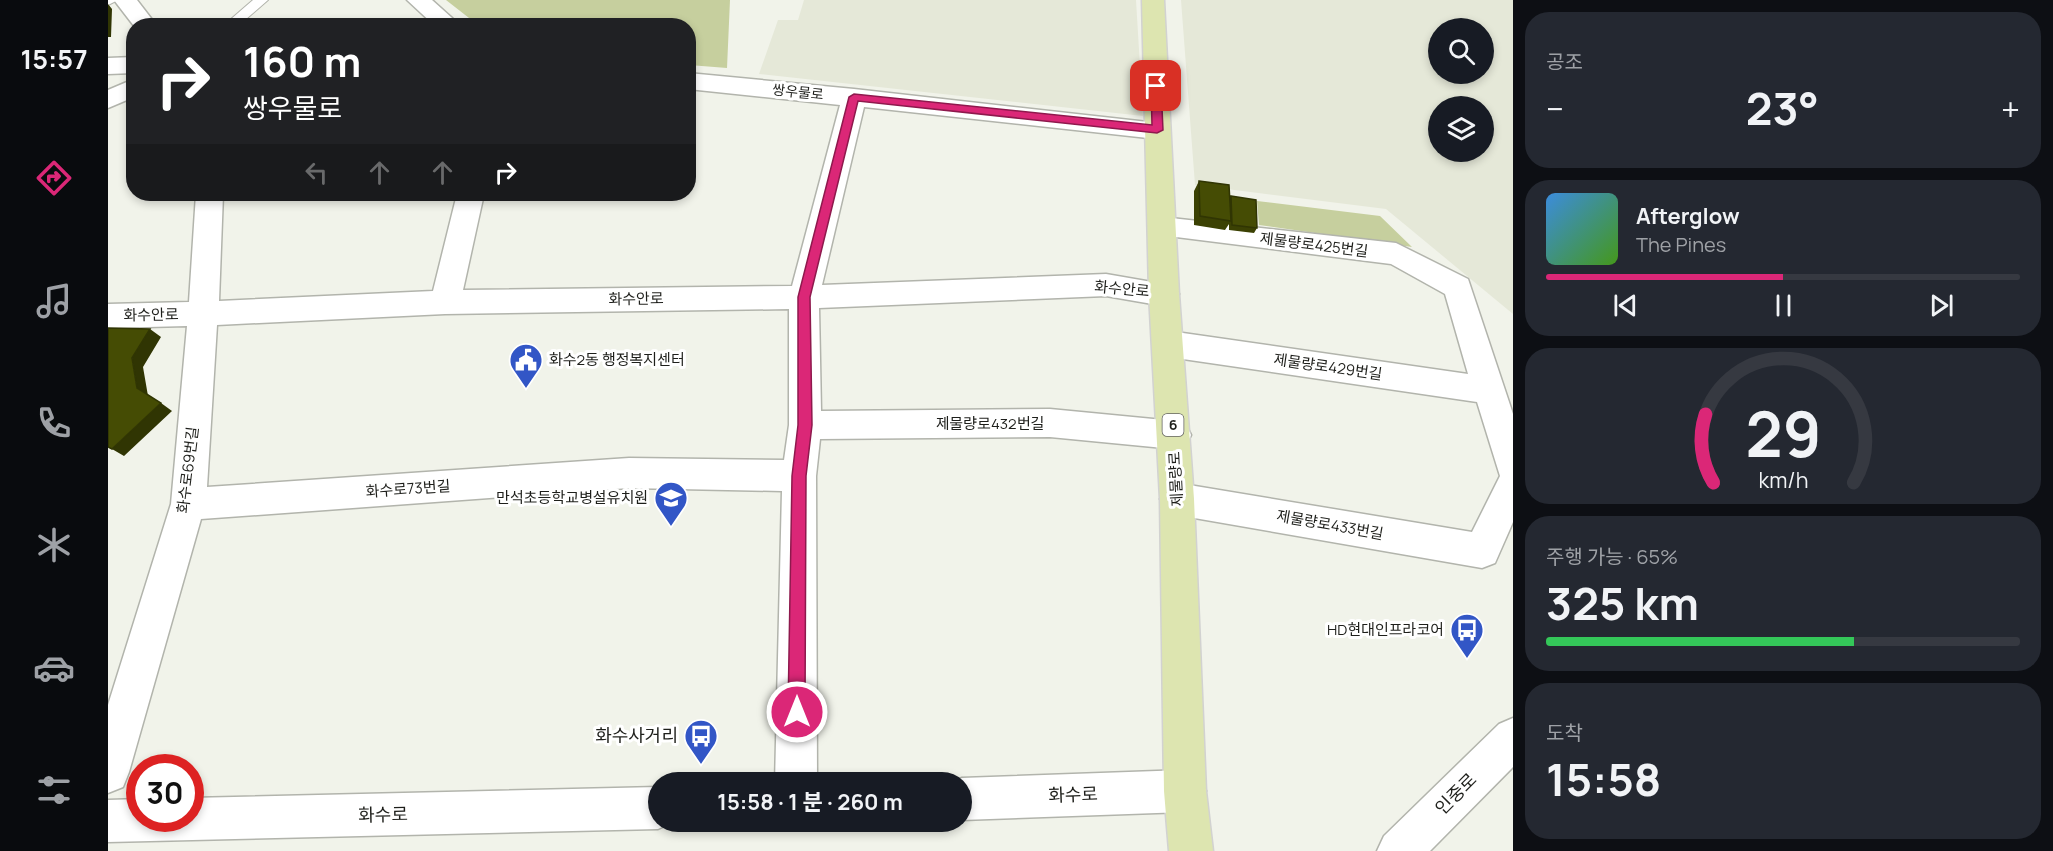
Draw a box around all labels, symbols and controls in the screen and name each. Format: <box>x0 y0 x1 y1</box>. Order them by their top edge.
map controls <box>1428 18 1494 162</box>
button: search <box>1428 18 1494 84</box>
text: 160 m <box>243 32 361 90</box>
text: 15:57 <box>20 40 88 77</box>
icon: right <box>144 42 222 120</box>
text: 공조 <box>1546 48 1583 75</box>
pin <box>1130 60 1181 111</box>
icon: arrive <box>1139 69 1172 102</box>
text: 23° <box>1746 77 1819 139</box>
street label: 쌍우물로 <box>771 79 825 104</box>
text: − <box>1546 86 1564 131</box>
text: + <box>2001 86 2020 131</box>
text: 쌍우물로 <box>243 89 342 126</box>
button: layers <box>1428 96 1494 162</box>
icon: left <box>300 156 333 189</box>
icon: ahead <box>363 156 396 189</box>
icon: ahead <box>426 156 459 189</box>
icon: right <box>489 156 522 189</box>
icon: directions <box>33 157 75 199</box>
text: Afterglow <box>1636 201 1740 231</box>
street label: 제물량로425번길 <box>1259 227 1369 262</box>
text: The Pines <box>1636 231 1726 258</box>
street label: 화수안로 <box>1094 276 1150 301</box>
icon: music <box>33 280 75 322</box>
street label: 화수안로 <box>608 288 664 309</box>
icon: previous <box>1609 289 1642 322</box>
icon: pause <box>1767 289 1800 322</box>
icon: next <box>1925 289 1958 322</box>
street label: 화수안로 <box>123 304 179 325</box>
public building icon: 화수2동 행정복지센터 <box>508 342 544 389</box>
street label: 제물량로429번길 <box>1272 348 1384 385</box>
place label: 화수2동 행정복지센터 <box>549 349 685 370</box>
text: 29 <box>1745 390 1821 476</box>
icon: phone <box>33 402 75 444</box>
street label: 제물량로432번길 <box>936 413 1044 434</box>
road number: 6 <box>1162 414 1184 436</box>
street label: 화수로69번길 <box>172 425 203 515</box>
street label: 제물량로 <box>1164 451 1187 507</box>
text: km/h <box>1758 465 1808 494</box>
street label: 화수로73번길 <box>365 475 451 502</box>
school or university icon: 만석초등학교병설유치원 <box>653 480 689 527</box>
place label: 만석초등학교병설유치원 <box>496 487 648 508</box>
street label: 제물량로433번길 <box>1275 505 1385 544</box>
icon: climate <box>33 524 75 566</box>
text: 주행 가능 · 65% <box>1546 543 1678 570</box>
text: 325 km <box>1546 572 1699 634</box>
bus stop icon: HD현대인프라코어 <box>1449 612 1485 659</box>
place label: HD현대인프라코어 <box>1327 619 1444 640</box>
icon: car <box>33 647 75 689</box>
position arrow <box>765 680 829 744</box>
bus stop icon: 화수사거리 <box>683 718 719 765</box>
text: 도착 <box>1546 719 1583 746</box>
place label: 화수사거리 <box>595 723 678 747</box>
text: 15:58 <box>1546 748 1661 810</box>
speed limit sign: 30 <box>126 754 204 832</box>
street label: 인중로 <box>1429 767 1481 819</box>
icon: filters <box>33 769 75 811</box>
street label: 화수로 <box>1048 781 1098 807</box>
text: 15:58 · 1 분 · 260 m <box>717 787 903 817</box>
street label: 화수로 <box>358 802 408 826</box>

